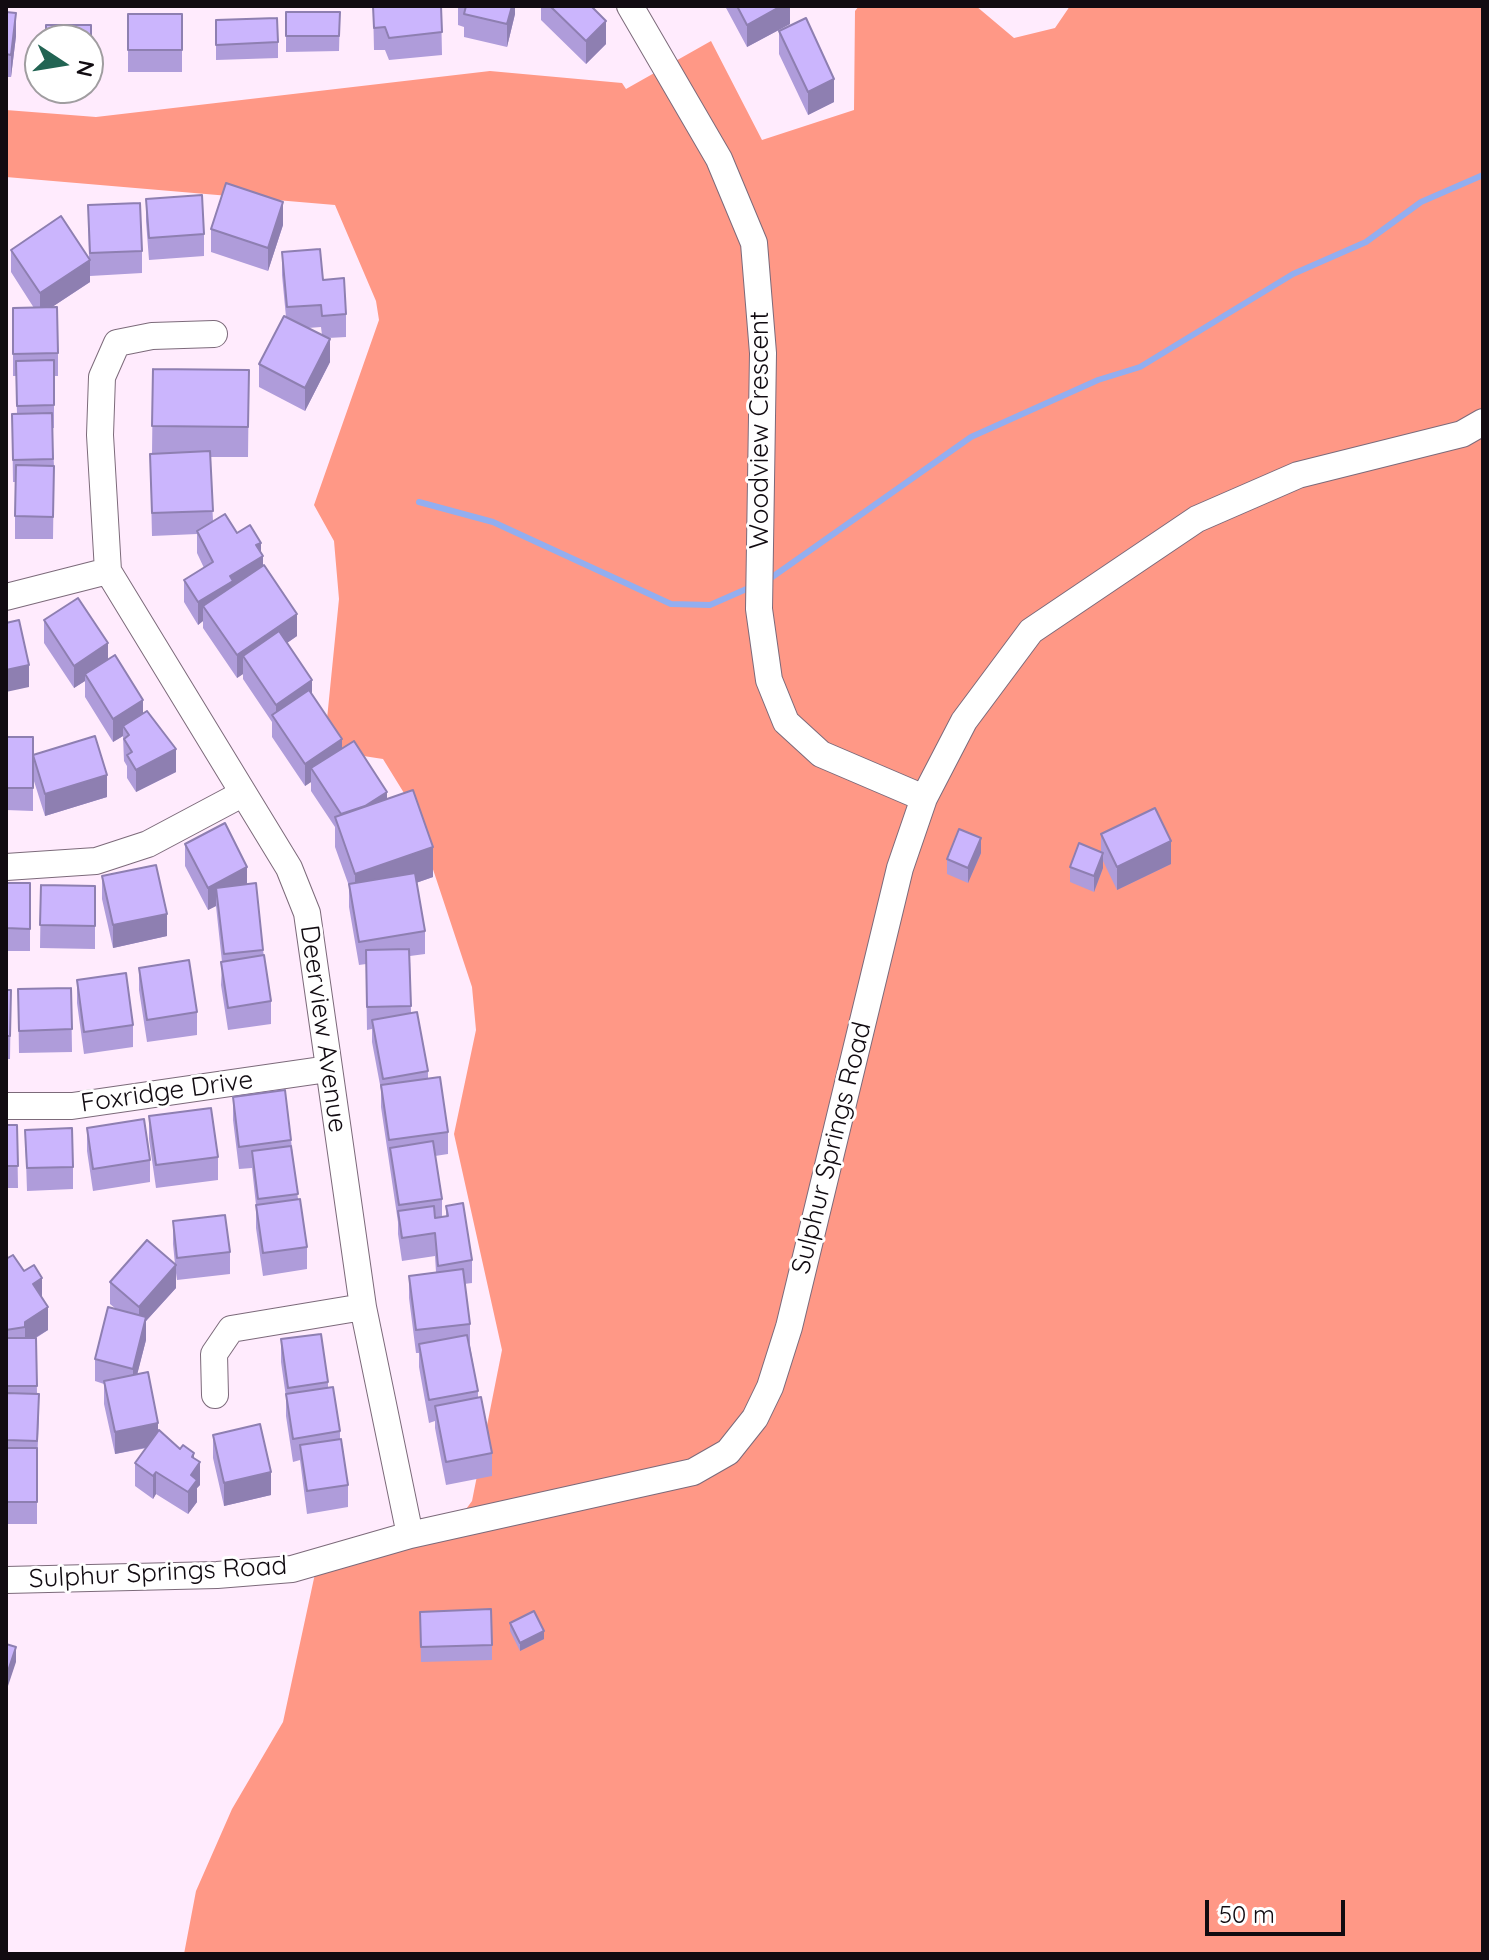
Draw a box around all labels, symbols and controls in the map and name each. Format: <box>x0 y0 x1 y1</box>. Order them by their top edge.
north arrow <box>24 24 104 104</box>
text: N <box>70 58 101 79</box>
street label: Woodview Crescent <box>744 311 776 549</box>
street label: Deerview Avenue <box>293 923 353 1135</box>
street label: Sulphur Springs Road <box>786 1019 878 1277</box>
street label: Foxridge Drive <box>79 1064 255 1120</box>
street label: Sulphur Springs Road <box>28 1551 288 1595</box>
scale bar <box>1209 1884 1349 1934</box>
text: 50 m <box>1219 1899 1275 1929</box>

